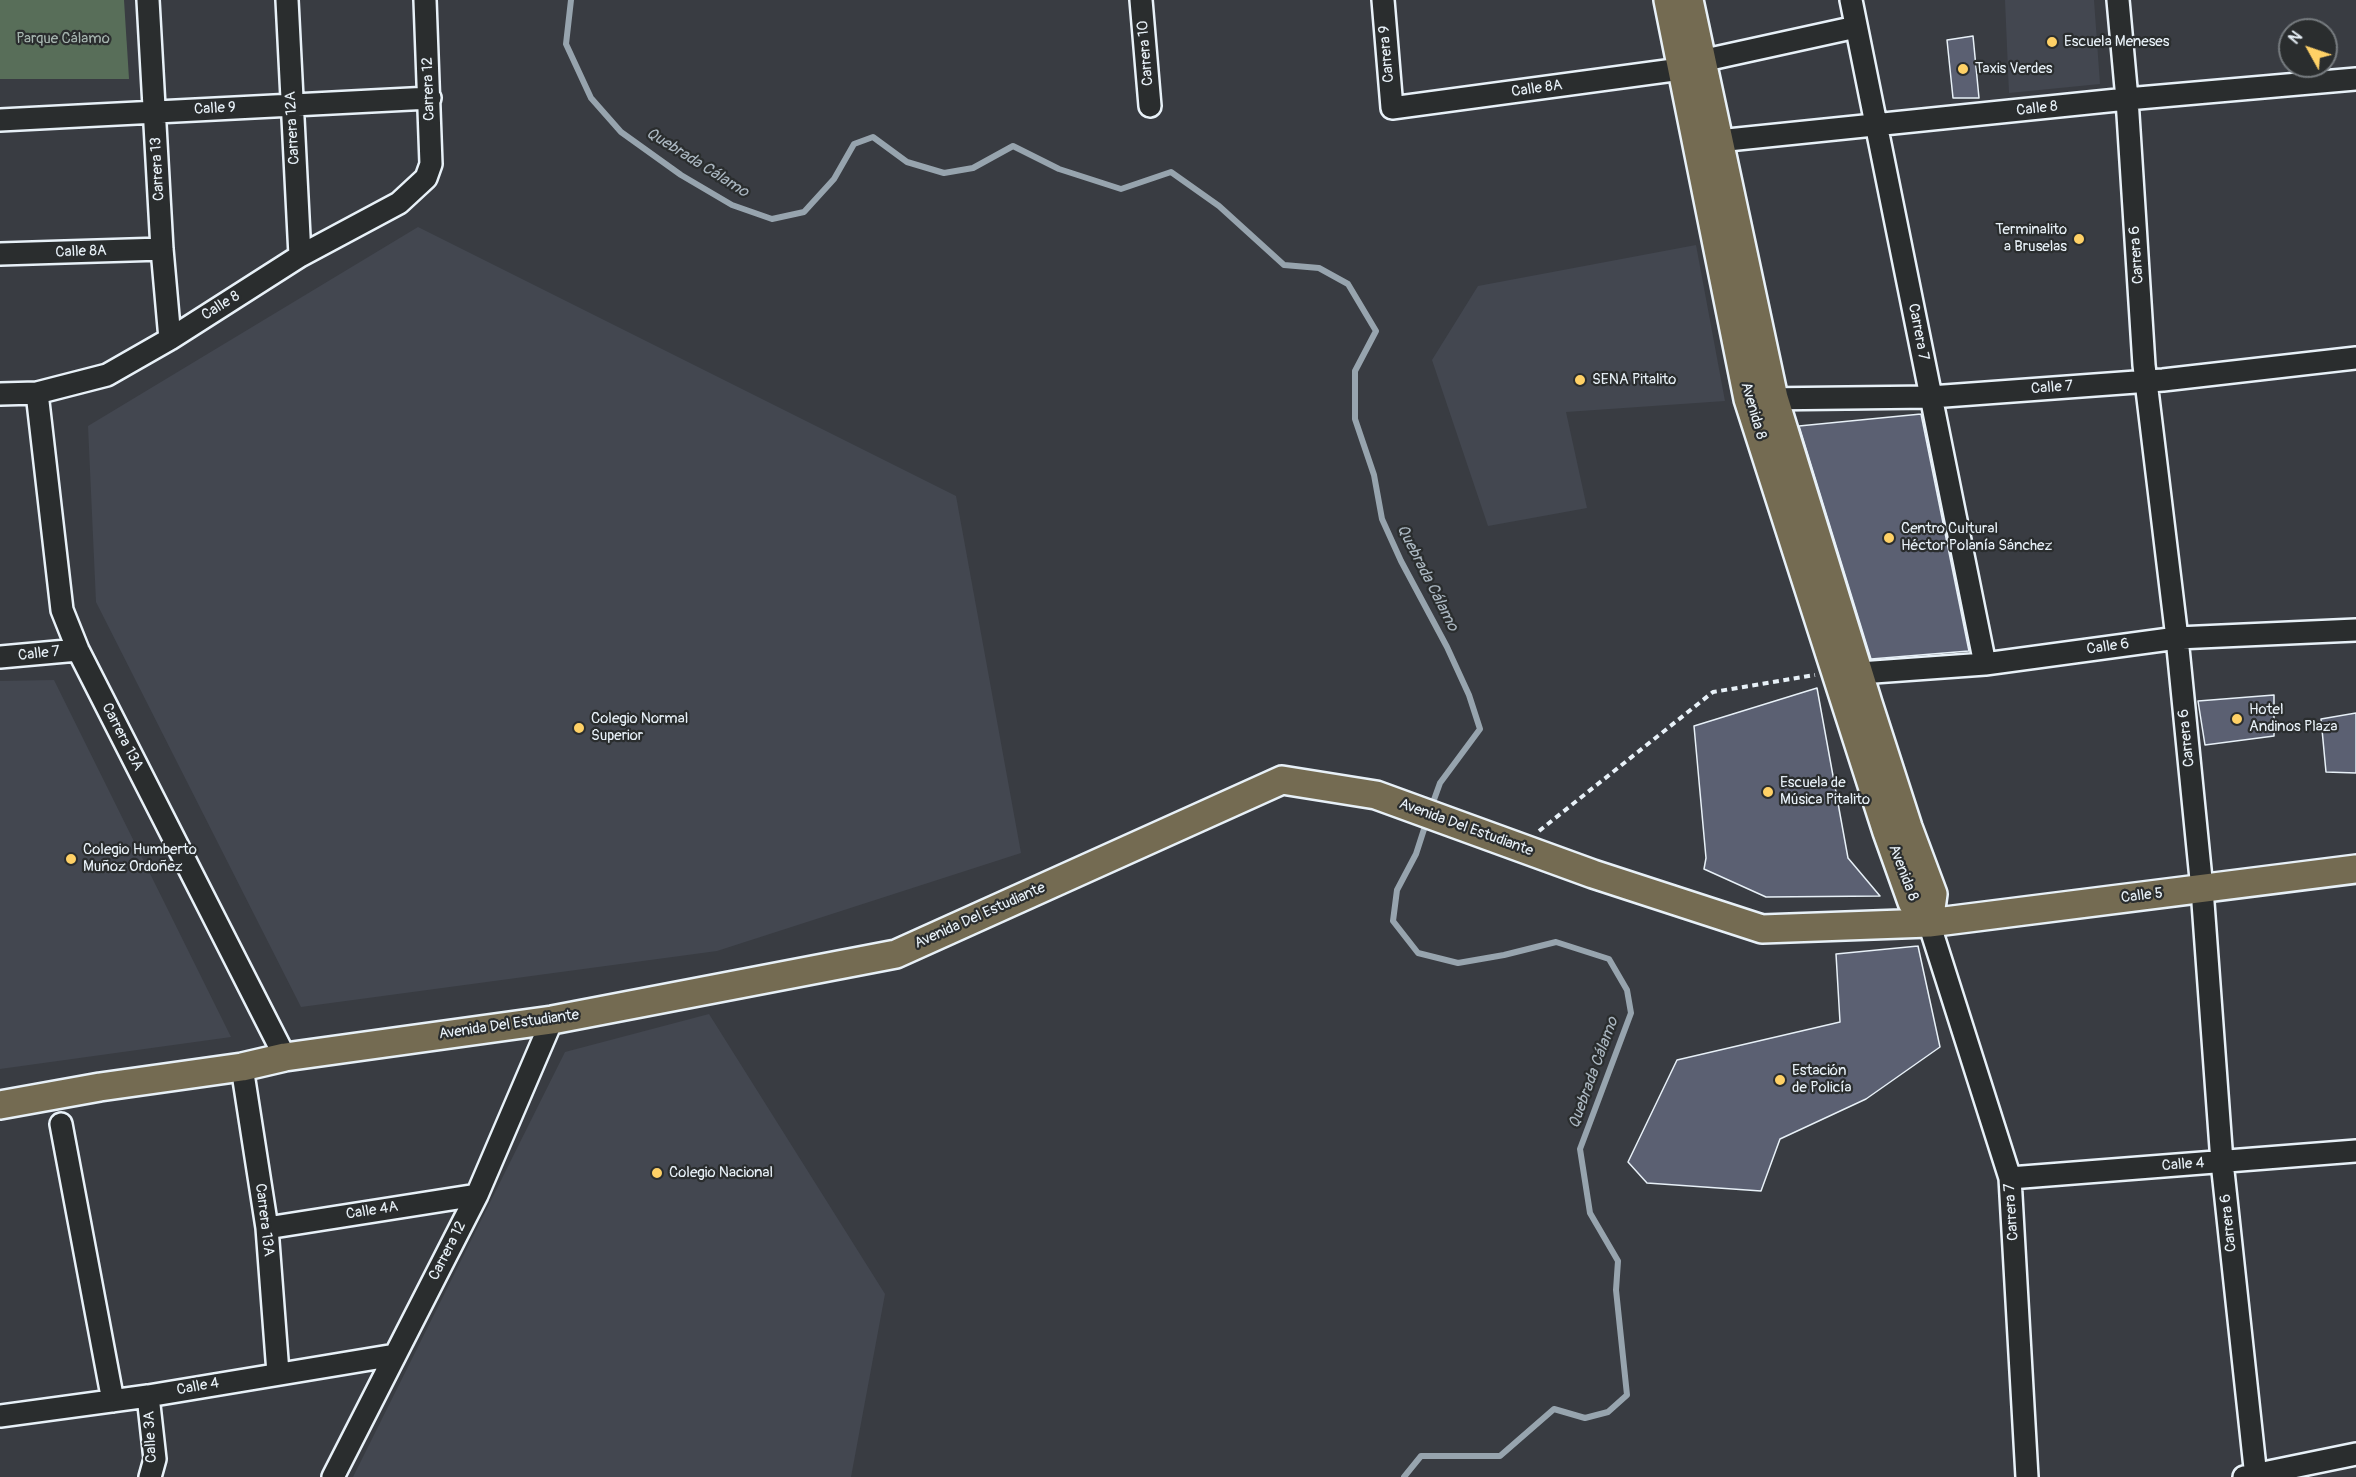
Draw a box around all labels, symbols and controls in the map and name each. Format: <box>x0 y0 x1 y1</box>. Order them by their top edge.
north arrow <box>2278 18 2338 78</box>
street label: Carrera 10 <box>1134 19 1158 87</box>
street label: Carrera 9 <box>1376 25 1398 83</box>
text: N <box>2285 27 2307 48</box>
park label: Parque Cálamo <box>16 30 110 48</box>
place label: Escuela Meneses <box>2064 33 2169 51</box>
marker: Escuela Meneses <box>2045 35 2059 49</box>
street label: Carrera 12 <box>419 57 439 121</box>
place label: Taxis Verdes <box>1975 60 2053 78</box>
marker: Taxis Verdes <box>1956 62 1970 76</box>
street label: Calle 8A <box>1510 77 1564 101</box>
street label: Carrera 12A <box>282 91 304 165</box>
street label: Calle 8 <box>2015 98 2059 120</box>
street label: Calle 9 <box>194 99 236 119</box>
water label: Quebrada Cálamo <box>642 124 752 202</box>
street label: Carrera 13 <box>147 137 169 201</box>
place label: Terminalito a Bruselas <box>1995 221 2067 256</box>
street label: Carrera 6 <box>2126 225 2148 285</box>
marker: Terminalito a Bruselas <box>2072 232 2086 246</box>
street label: Calle 8A <box>55 242 107 262</box>
street label: Calle 8 <box>199 287 243 325</box>
street label: Carrera 7 <box>1904 302 1932 362</box>
place label: SENA Pitalito <box>1592 371 1676 389</box>
marker: SENA Pitalito <box>1573 373 1587 387</box>
street label: Calle 7 <box>2030 378 2074 398</box>
street label: Avenida 8 <box>1736 380 1770 442</box>
place label: Centro Cultural Héctor Polanía Sánchez <box>1901 520 2052 555</box>
water label: Quebrada Cálamo <box>1392 522 1462 634</box>
marker: Centro Cultural Héctor Polanía Sánchez <box>1882 531 1896 545</box>
street label: Calle 6 <box>2086 635 2130 659</box>
street label: Calle 7 <box>17 643 61 665</box>
street label: Carrera 13A <box>97 700 147 774</box>
place label: Hotel Andinos Plaza <box>2249 701 2338 736</box>
street label: Carrera 6 <box>2175 708 2199 768</box>
place label: Colegio Normal Superior <box>591 710 688 745</box>
marker: Hotel Andinos Plaza <box>2230 712 2244 726</box>
marker: Colegio Normal Superior <box>572 721 586 735</box>
place label: Escuela de Música Pitalito <box>1780 774 1870 809</box>
marker: Escuela de Música Pitalito <box>1761 785 1775 799</box>
street label: Avenida Del Estudiante <box>1396 795 1536 861</box>
place label: Colegio Humberto Muñoz Ordoñez <box>83 841 197 876</box>
street label: Avenida 8 <box>1884 842 1922 904</box>
marker: Colegio Humberto Muñoz Ordoñez <box>64 852 78 866</box>
street label: Avenida Del Estudiante <box>912 879 1048 953</box>
street label: Calle 5 <box>2120 884 2164 908</box>
street label: Avenida Del Estudiante <box>438 1006 580 1044</box>
water label: Quebrada Cálamo <box>1565 1015 1623 1131</box>
place label: Estación de Policía <box>1792 1062 1852 1097</box>
marker: Estación de Policía <box>1773 1073 1787 1087</box>
street label: Calle 4 <box>2161 1155 2205 1175</box>
place label: Colegio Nacional <box>669 1164 773 1182</box>
marker: Colegio Nacional <box>650 1166 664 1180</box>
street label: Carrera 13A <box>251 1182 277 1258</box>
street label: Carrera 7 <box>2001 1183 2023 1241</box>
street label: Carrera 6 <box>2217 1193 2241 1253</box>
street label: Calle 4A <box>345 1198 399 1224</box>
street label: Carrera 12 <box>425 1218 471 1284</box>
street label: Calle 4 <box>175 1374 221 1400</box>
street label: Calle 3A <box>141 1411 161 1463</box>

